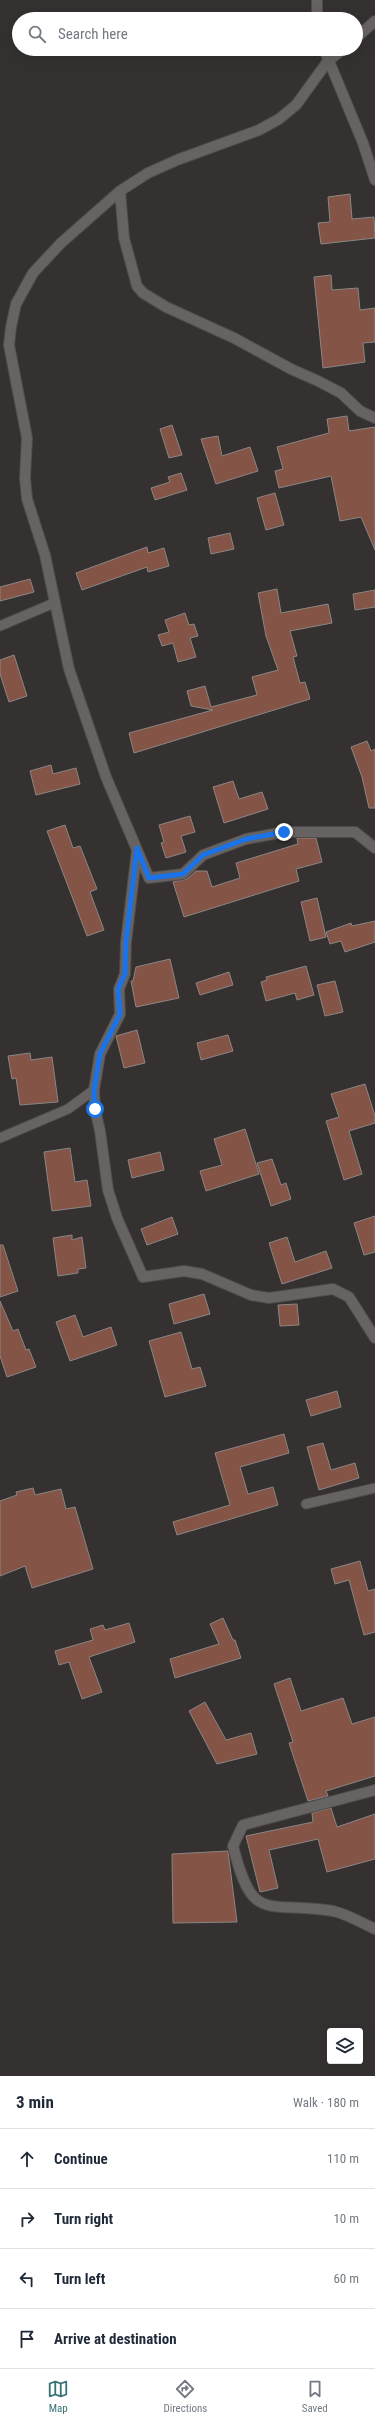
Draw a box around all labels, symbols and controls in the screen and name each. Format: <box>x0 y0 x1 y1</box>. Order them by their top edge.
search box <box>12 12 363 56</box>
icon: search <box>26 23 48 45</box>
text: Search here <box>58 25 128 43</box>
route end <box>275 823 293 841</box>
route start <box>86 1100 104 1118</box>
map controls <box>327 2028 363 2064</box>
button: layers <box>327 2028 363 2064</box>
text: 3 min <box>16 2092 54 2112</box>
text: Walk · 180 m <box>293 2095 359 2110</box>
icon: ahead <box>16 2148 38 2170</box>
text: Continue <box>54 2150 108 2168</box>
text: 110 m <box>327 2151 359 2166</box>
icon: right <box>16 2208 38 2230</box>
text: Turn right <box>54 2210 113 2228</box>
text: 10 m <box>333 2211 359 2226</box>
icon: left <box>16 2268 38 2290</box>
text: Turn left <box>54 2270 105 2288</box>
text: 60 m <box>333 2271 359 2286</box>
icon: arrive <box>16 2328 38 2350</box>
text: Arrive at destination <box>54 2330 177 2348</box>
tab: Map <box>47 2378 69 2415</box>
tab: Directions <box>163 2378 207 2415</box>
tab: Saved <box>302 2378 328 2415</box>

